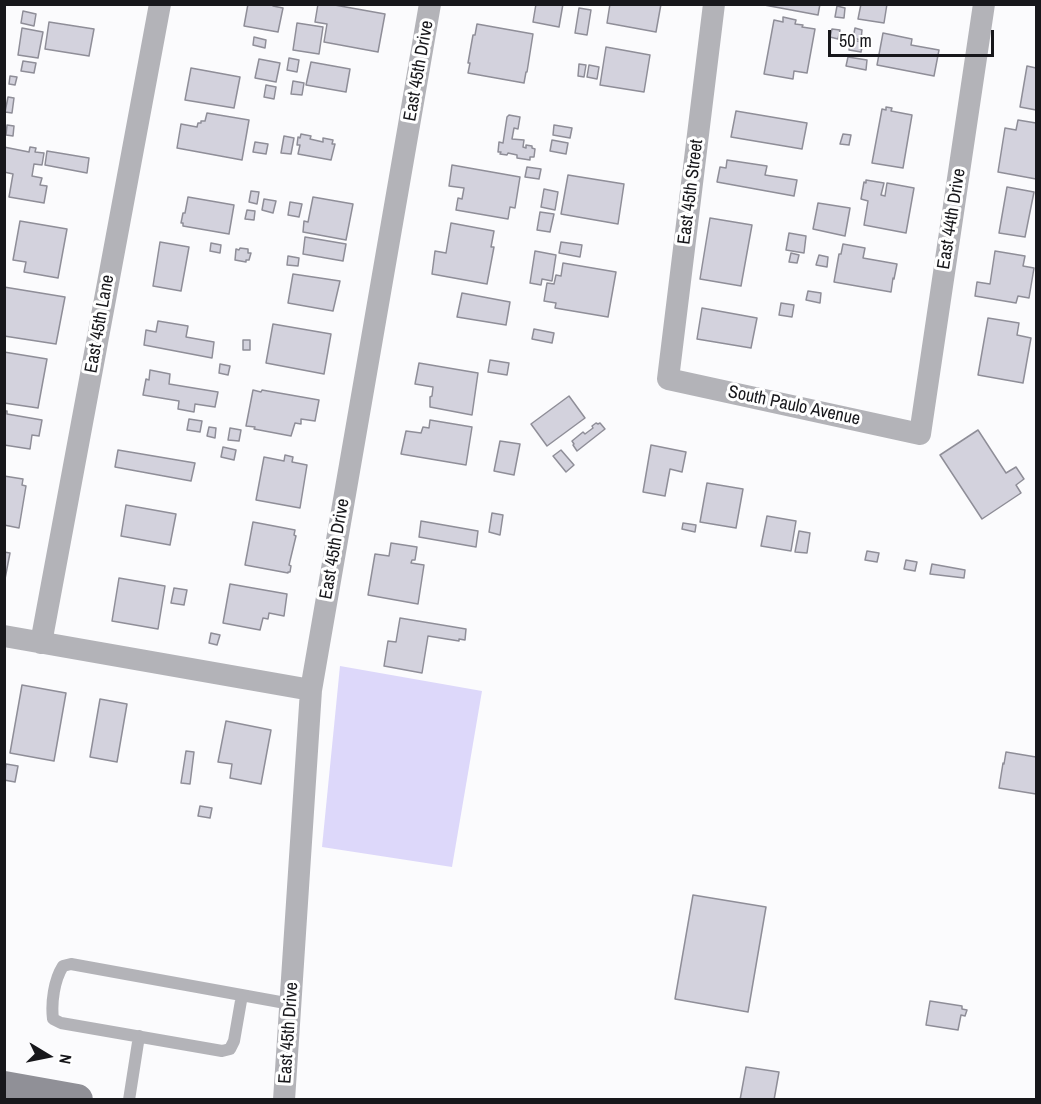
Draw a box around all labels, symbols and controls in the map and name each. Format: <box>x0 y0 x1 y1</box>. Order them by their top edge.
scale bar <box>831 18 998 56</box>
street label: East 45th Drive <box>400 19 438 123</box>
text: 50 m <box>839 28 872 53</box>
street label: East 45th Street <box>674 138 708 246</box>
street label: East 44th Drive <box>933 167 971 271</box>
street label: East 45th Lane <box>81 273 119 375</box>
street label: South Paulo Avenue <box>726 381 862 431</box>
street label: East 45th Drive <box>316 497 354 601</box>
street label: East 45th Drive <box>275 982 303 1084</box>
north arrow <box>18 1026 78 1086</box>
text: N <box>54 1053 77 1066</box>

